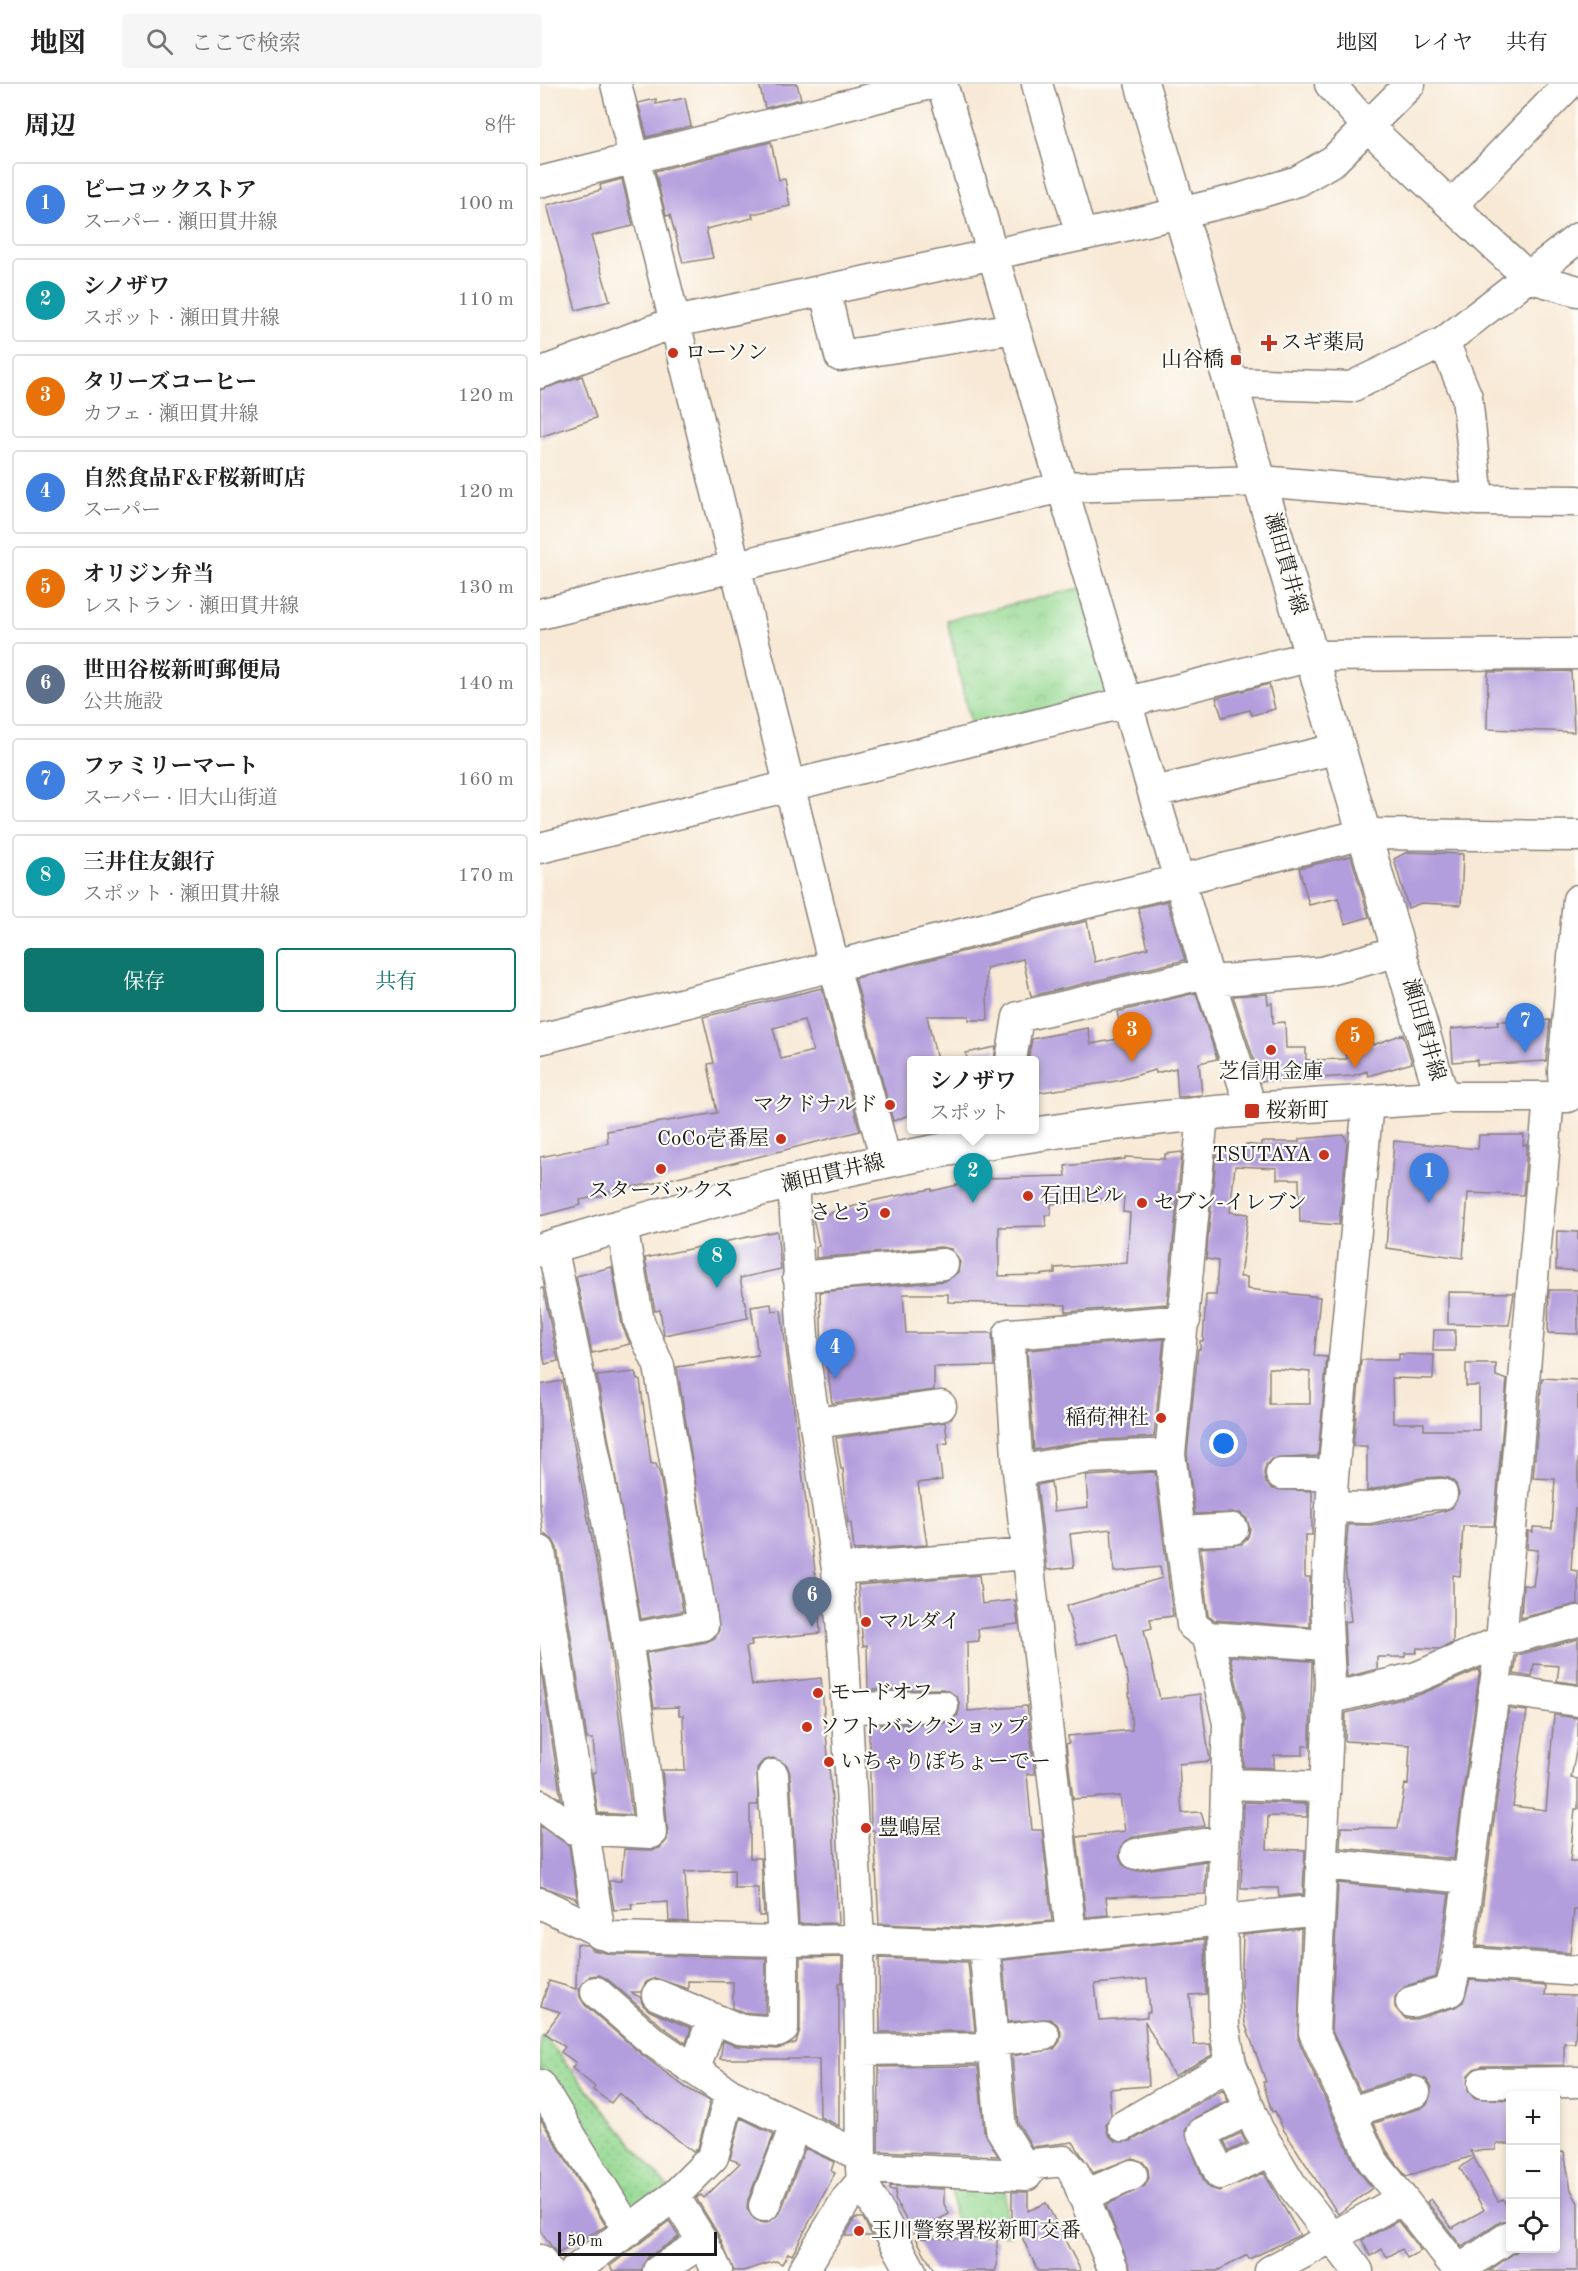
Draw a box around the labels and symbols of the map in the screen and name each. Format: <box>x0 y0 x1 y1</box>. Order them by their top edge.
place label: スギ薬局 <box>1281 331 1365 354</box>
marker: スギ薬局 <box>1262 336 1276 350</box>
place label: ローソン <box>685 343 768 364</box>
marker: ローソン <box>666 346 680 360</box>
place label: 山谷橋 <box>1161 348 1224 371</box>
marker: 山谷橋 <box>1229 353 1243 367</box>
street label: 瀬田貫井線 <box>1260 510 1311 617</box>
street label: 瀬田貫井線 <box>1398 976 1449 1083</box>
pin: 7 <box>1506 1004 1544 1053</box>
pin: 3 <box>1112 1012 1152 1062</box>
pin: 5 <box>1336 1018 1374 1068</box>
marker: 芝信用金庫 <box>1264 1043 1278 1057</box>
place label: 芝信用金庫 <box>1219 1060 1324 1083</box>
place label: マクドナルド <box>753 1094 878 1116</box>
marker: マクドナルド <box>883 1098 897 1112</box>
place label: 桜新町 <box>1266 1099 1329 1122</box>
marker: 桜新町 <box>1243 1102 1261 1120</box>
place label: CoCo壱番屋 <box>657 1127 769 1150</box>
marker: CoCo壱番屋 <box>774 1132 788 1146</box>
place label: TSUTAYA <box>1212 1145 1312 1166</box>
marker: TSUTAYA <box>1317 1148 1331 1162</box>
street label: 瀬田貫井線 <box>779 1150 887 1196</box>
pin: 2 <box>954 1154 992 1203</box>
pin: 1 <box>1410 1154 1448 1203</box>
marker: スターバックス <box>654 1162 668 1176</box>
place label: スターバックス <box>588 1180 734 1202</box>
place label: 石田ビル <box>1040 1184 1124 1207</box>
marker: 石田ビル <box>1021 1189 1035 1203</box>
place label: セブン-イレブン <box>1154 1191 1307 1214</box>
marker: セブン-イレブン <box>1135 1196 1149 1210</box>
place label: さとう <box>810 1202 873 1224</box>
marker: さとう <box>878 1206 892 1220</box>
pin: 8 <box>698 1238 736 1288</box>
pin: 4 <box>816 1330 854 1379</box>
place label: 稲荷神社 <box>1065 1406 1149 1429</box>
marker: 稲荷神社 <box>1154 1411 1168 1425</box>
your location <box>1209 1429 1238 1458</box>
pin: 6 <box>792 1578 832 1627</box>
place label: マルダイ <box>878 1611 961 1633</box>
marker: マルダイ <box>859 1615 873 1629</box>
place label: モードオフ <box>830 1682 933 1704</box>
marker: モードオフ <box>811 1686 825 1700</box>
place label: ソフトバンクショップ <box>819 1716 1028 1738</box>
marker: ソフトバンクショップ <box>800 1720 814 1734</box>
place label: いちゃりぽちょーでー <box>841 1751 1051 1773</box>
marker: いちゃりぽちょーでー <box>822 1755 836 1769</box>
place label: 豊嶋屋 <box>878 1816 941 1839</box>
marker: 豊嶋屋 <box>859 1821 873 1835</box>
place label: 玉川警察署桜新町交番 <box>871 2219 1081 2242</box>
marker: 玉川警察署桜新町交番 <box>852 2224 866 2238</box>
scale bar <box>558 2229 717 2256</box>

